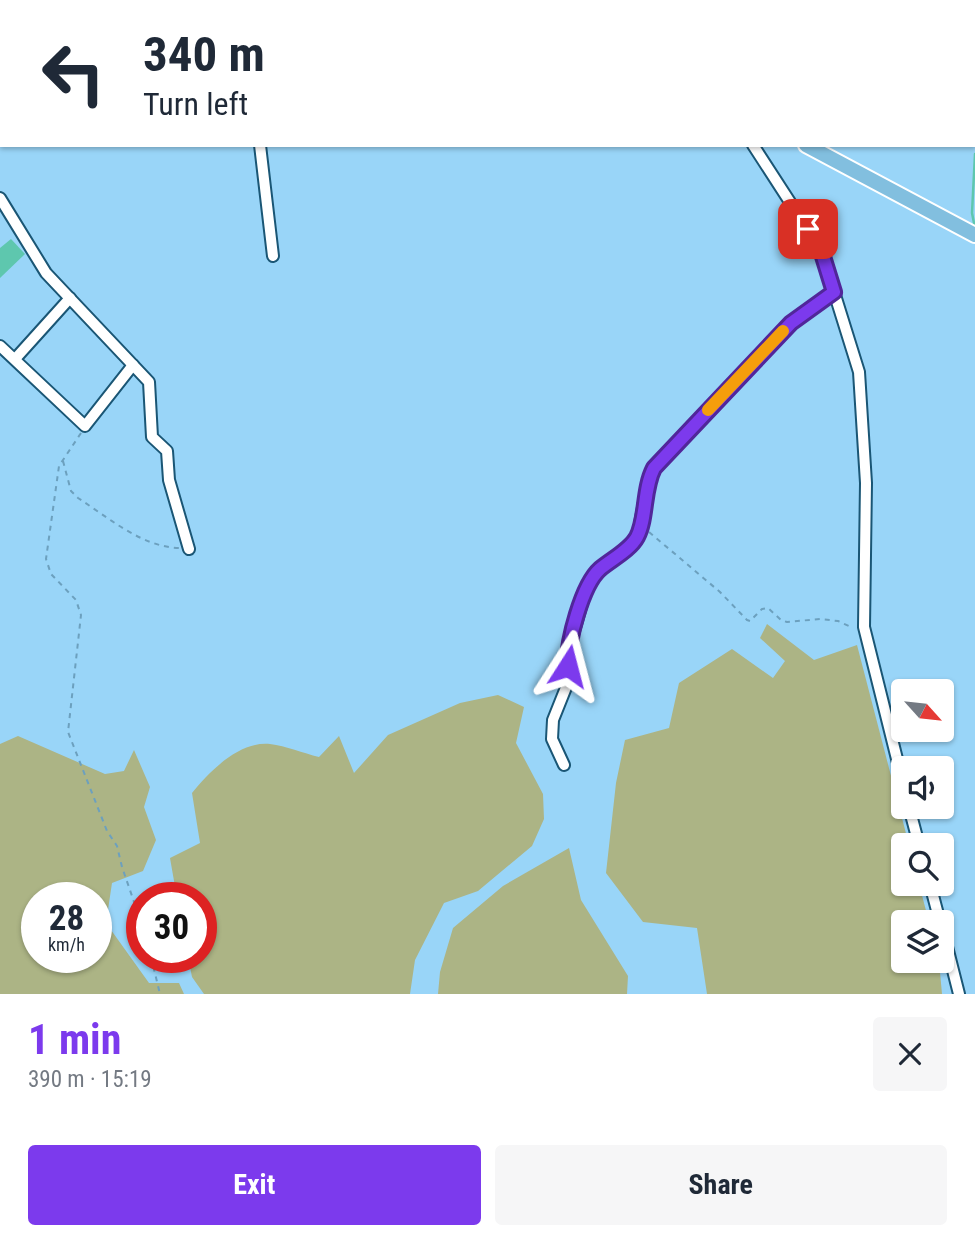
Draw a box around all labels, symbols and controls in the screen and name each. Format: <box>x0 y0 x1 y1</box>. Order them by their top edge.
text: 340 m <box>143 26 265 83</box>
icon: left <box>28 28 119 119</box>
text: Turn left <box>143 85 248 123</box>
pin <box>778 199 838 259</box>
icon: arrive <box>789 210 827 248</box>
position arrow <box>531 629 605 703</box>
north arrow <box>891 679 954 742</box>
map controls <box>891 679 954 973</box>
button: sound <box>891 756 954 819</box>
button: search <box>891 833 954 896</box>
speed limit sign: 30 <box>126 882 217 973</box>
text: 28 <box>49 898 84 939</box>
button: layers <box>891 910 954 973</box>
text: km/h <box>48 934 85 955</box>
text: 1 min <box>28 1015 121 1064</box>
button: close <box>873 1017 947 1091</box>
text: 390 m · 15:19 <box>28 1066 152 1093</box>
button: Exit <box>28 1145 481 1225</box>
button: Share <box>495 1145 947 1225</box>

